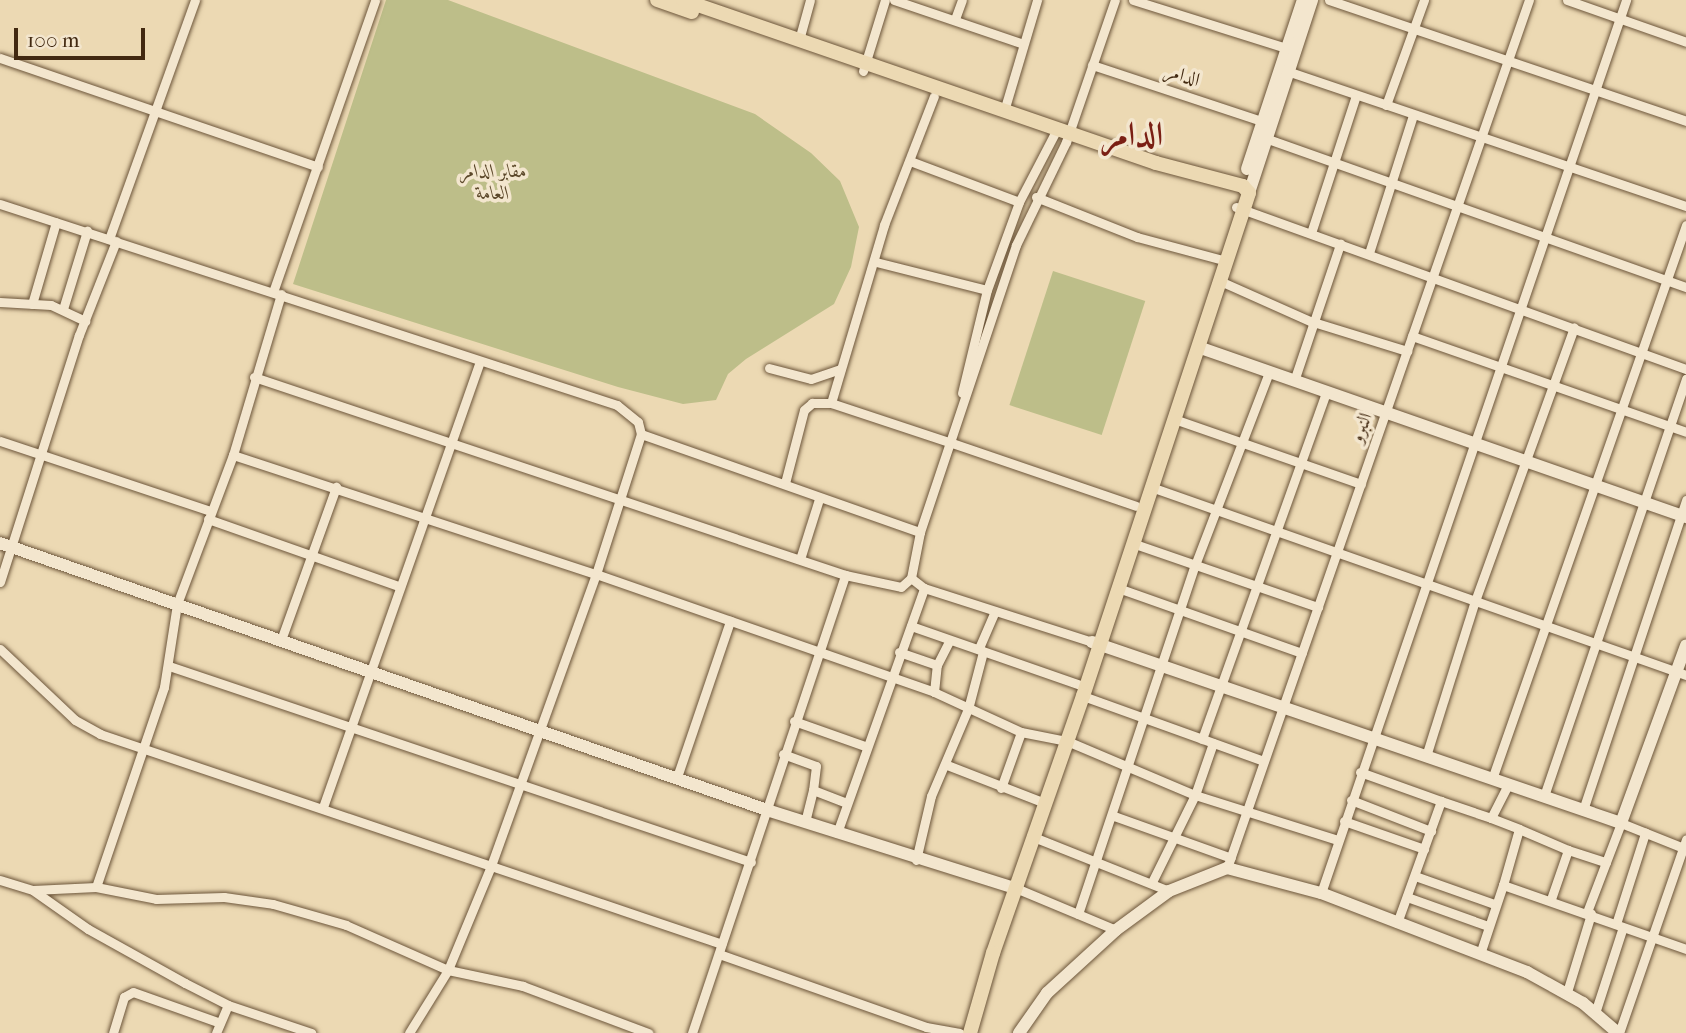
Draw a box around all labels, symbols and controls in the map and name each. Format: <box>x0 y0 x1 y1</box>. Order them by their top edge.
scale bar <box>18 14 149 58</box>
text: 100 m <box>27 28 80 52</box>
street label: الدامر <box>1161 60 1203 92</box>
district label: الدامر <box>1101 115 1163 155</box>
park label: مقابر الدامر العامة <box>459 161 527 205</box>
street label: النبرو <box>1346 410 1378 446</box>

